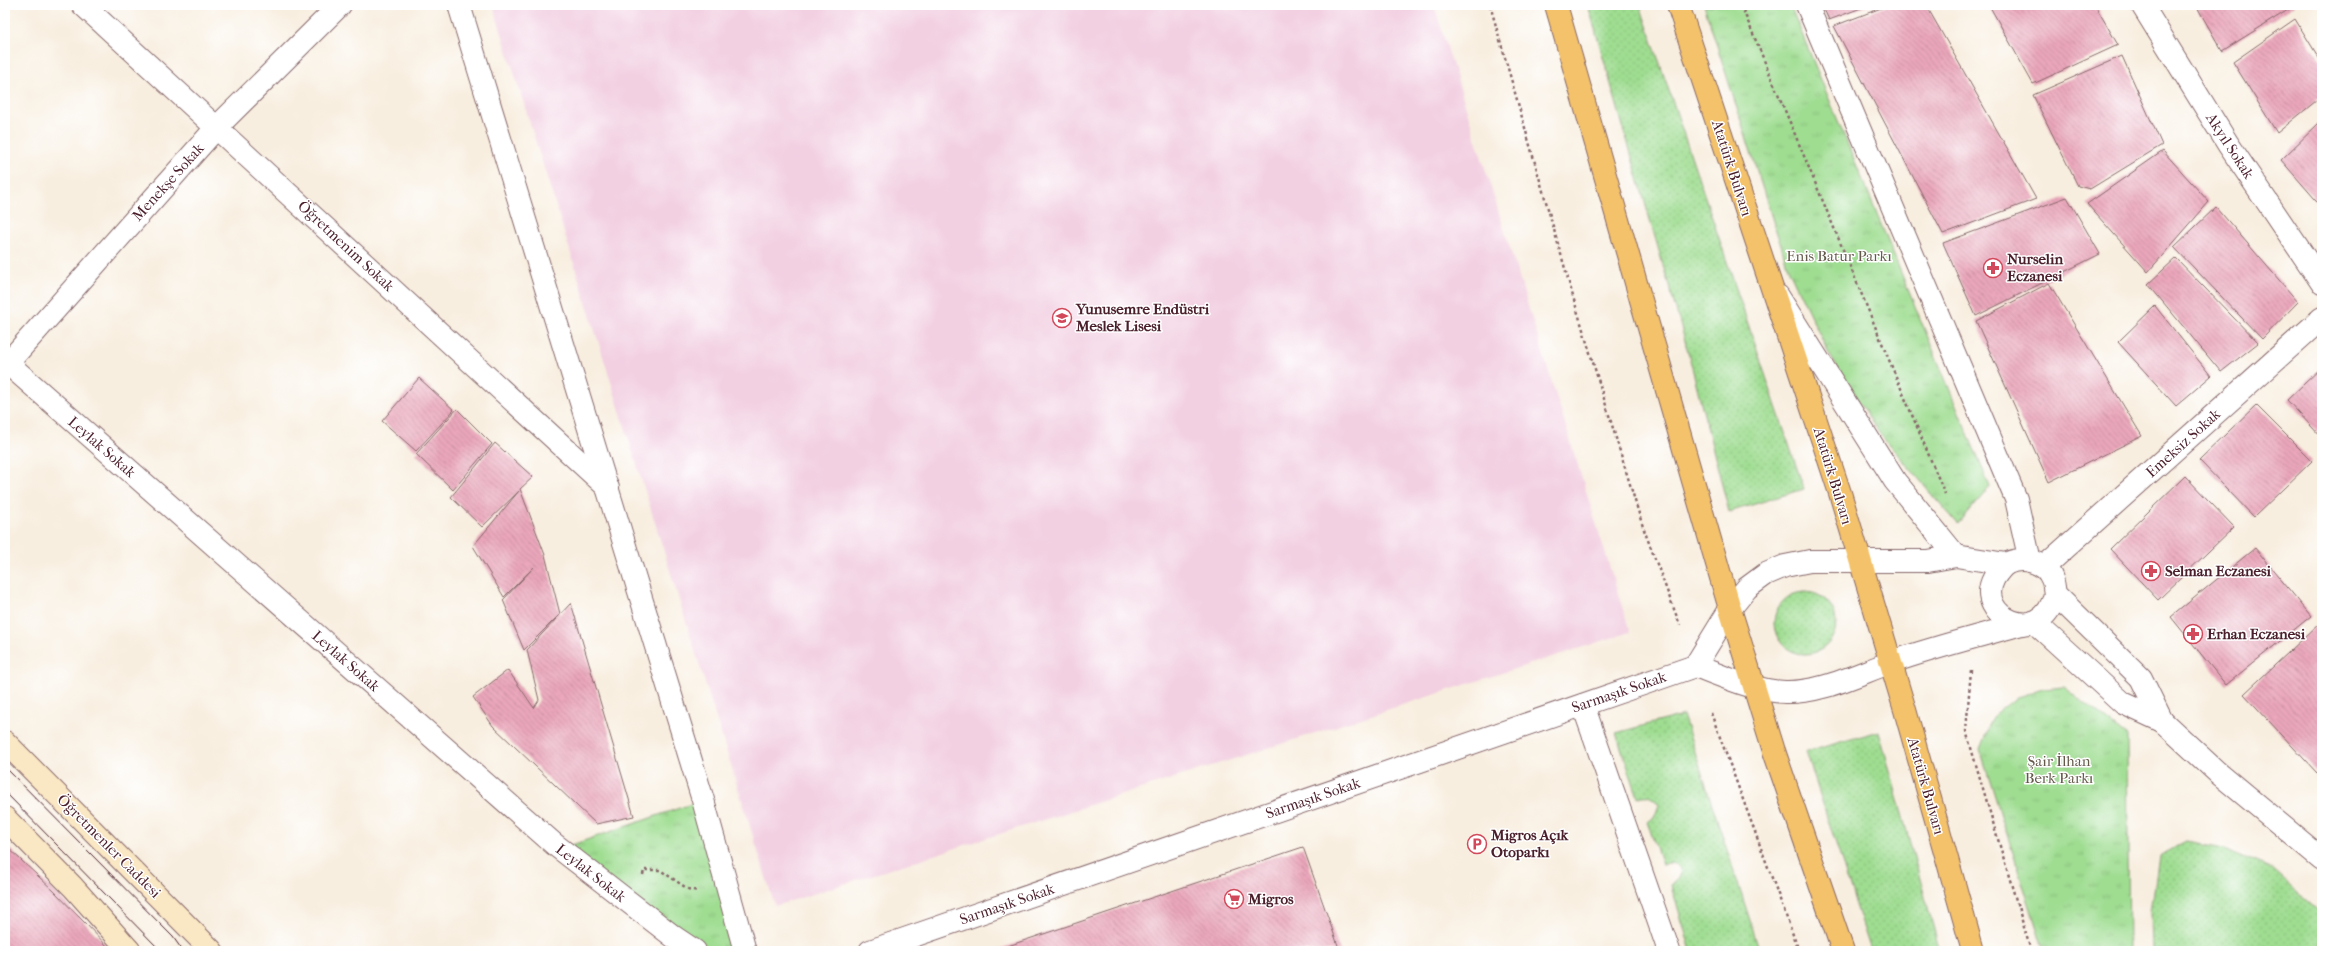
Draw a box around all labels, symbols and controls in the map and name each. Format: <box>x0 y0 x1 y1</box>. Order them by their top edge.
street label: Akyıl Sokak <box>2202 109 2258 183</box>
street label: Atatürk Bulvarı <box>1708 117 1756 219</box>
street label: Menekşe Sokak <box>128 139 208 225</box>
street label: Öğretmenim Sokak <box>294 197 398 295</box>
park label: Enis Batur Parkı <box>1786 247 1892 265</box>
place label: Nurselin Eczanesi <box>2007 250 2063 285</box>
pharmacy icon: Nurselin Eczanesi <box>1982 257 2004 279</box>
place label: Yunusemre Endüstri Meslek Lisesi <box>1075 300 1210 335</box>
school or university icon: Yunusemre Endüstri Meslek Lisesi <box>1051 307 1073 329</box>
street label: Emeksiz Sokak <box>2142 405 2224 481</box>
street label: Leylak Sokak <box>64 413 140 481</box>
street label: Atatürk Bulvarı <box>1809 424 1856 527</box>
pharmacy icon: Selman Eczanesi <box>2140 560 2162 582</box>
place label: Selman Eczanesi <box>2165 562 2272 580</box>
pharmacy icon: Erhan Eczanesi <box>2182 623 2204 645</box>
place label: Erhan Eczanesi <box>2207 625 2306 643</box>
street label: Leylak Sokak <box>308 627 384 695</box>
street label: Sarmaşık Sokak <box>1569 667 1669 717</box>
street label: Atatürk Bulvarı <box>1903 734 1949 837</box>
park label: Şair İlhan Berk Parkı <box>2025 752 2094 787</box>
street label: Sarmaşık Sokak <box>1263 773 1363 823</box>
street label: Öğretmenler Caddesi <box>53 790 165 902</box>
place label: Migros Açık Otoparkı <box>1490 826 1570 861</box>
parking icon: Migros Açık Otoparkı <box>1466 833 1488 855</box>
street label: Leylak Sokak <box>552 840 630 906</box>
street label: Sarmaşık Sokak <box>957 879 1057 929</box>
supermarket icon: Migros <box>1223 888 1245 910</box>
place label: Migros <box>1247 890 1294 908</box>

